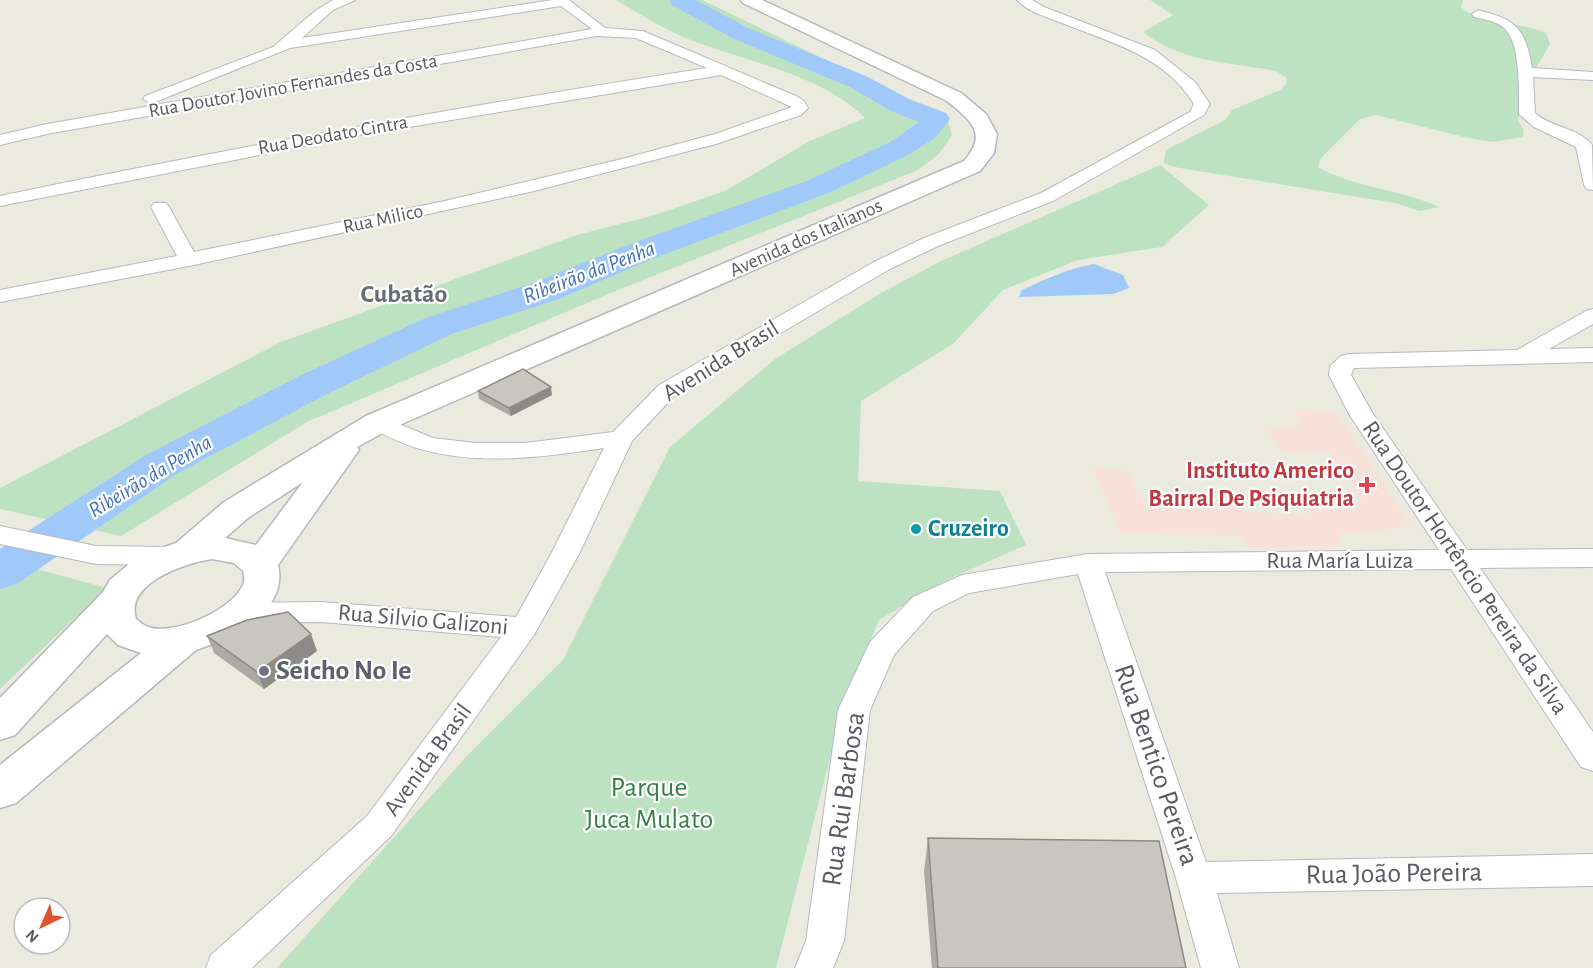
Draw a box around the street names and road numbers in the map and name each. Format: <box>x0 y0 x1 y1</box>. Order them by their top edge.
street label: Rua Doutor Jovino Fernandes da Costa <box>147 51 439 121</box>
street label: Rua Deodato Cintra <box>257 112 409 158</box>
street label: Avenida dos Italianos <box>727 195 885 281</box>
street label: Rua Milico <box>341 201 425 237</box>
street label: Avenida Brasil <box>659 316 783 406</box>
street label: Rua Doutor Hortêncio Pereira da Silva <box>1358 417 1572 719</box>
street label: Rua María Luiza <box>1266 549 1414 573</box>
street label: Rua Silvio Galizoni <box>337 601 509 639</box>
street label: Rua Bentico Pereira <box>1108 661 1204 869</box>
street label: Avenida Brasil <box>380 700 476 820</box>
street label: Rua Rui Barbosa <box>818 710 870 888</box>
street label: Rua João Pereira <box>1305 858 1483 890</box>

